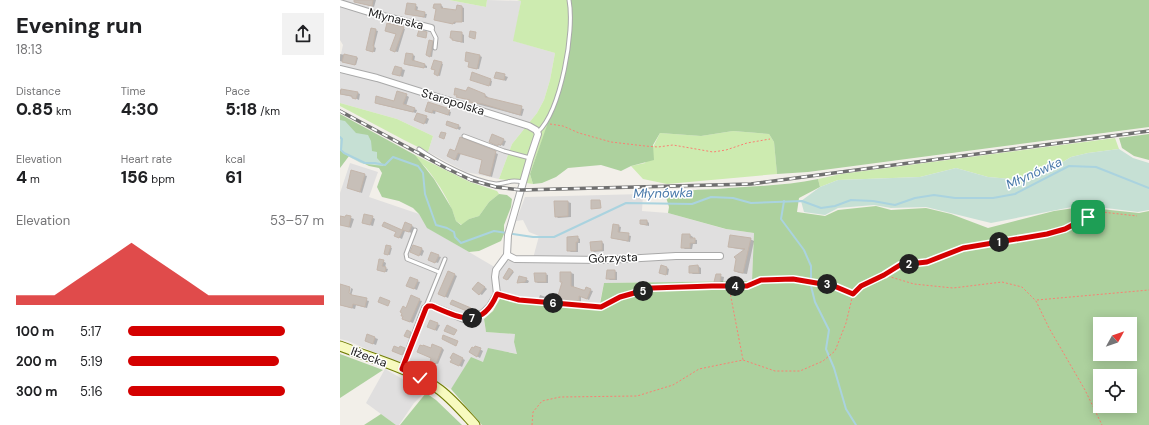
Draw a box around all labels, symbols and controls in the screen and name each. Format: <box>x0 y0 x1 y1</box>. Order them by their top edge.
street label: Młynarska <box>367 4 425 34</box>
text: Evening run <box>16 11 142 40</box>
button: share <box>282 13 324 55</box>
text: 18:13 <box>16 41 42 58</box>
text: Distance <box>16 84 61 98</box>
text: Time <box>121 84 146 98</box>
text: Pace <box>225 84 250 98</box>
street label: Staropolska <box>419 85 487 119</box>
text: 0.85 <box>16 98 53 120</box>
text: 4:30 <box>121 98 158 120</box>
text: 5:18 <box>225 98 257 120</box>
text: km <box>53 104 71 118</box>
text: /km <box>257 104 280 118</box>
text: Elevation <box>16 152 62 166</box>
text: Heart rate <box>121 152 172 166</box>
text: kcal <box>225 152 245 166</box>
water label: Młynówka <box>1003 153 1065 193</box>
text: 4 <box>16 166 27 188</box>
text: 156 <box>121 166 148 188</box>
text: 61 <box>225 166 242 188</box>
text: m <box>27 172 40 186</box>
text: bpm <box>148 172 175 186</box>
water label: Młynówka <box>633 184 693 202</box>
pin <box>1071 200 1105 234</box>
icon: arrive <box>1077 206 1099 228</box>
text: Elevation <box>16 212 70 229</box>
text: 53–57 m <box>270 212 324 229</box>
pin: 1 <box>989 232 1009 252</box>
text: 1 <box>997 235 1001 249</box>
street label: Górzysta <box>588 249 638 267</box>
pin: 2 <box>899 254 919 274</box>
text: 2 <box>906 257 912 271</box>
pin: 3 <box>817 274 837 294</box>
pin: 4 <box>725 276 745 296</box>
text: 3 <box>824 277 830 291</box>
text: 4 <box>731 279 739 293</box>
pin: 5 <box>633 281 653 301</box>
text: 5 <box>640 284 646 298</box>
pin: 6 <box>543 293 563 313</box>
text: 6 <box>550 296 556 310</box>
pin: 7 <box>462 308 482 328</box>
text: 7 <box>469 311 475 325</box>
north arrow <box>1093 317 1137 361</box>
map controls <box>1093 317 1137 413</box>
text: 100 m <box>16 323 54 340</box>
text: 5:17 <box>80 323 102 340</box>
street label: Iłżecka <box>349 343 389 371</box>
text: 200 m <box>16 353 57 370</box>
text: 5:19 <box>80 353 103 370</box>
pin <box>403 361 437 395</box>
icon: check <box>409 367 431 389</box>
button: locate <box>1093 369 1137 413</box>
text: 300 m <box>16 383 57 400</box>
text: 5:16 <box>80 383 103 400</box>

